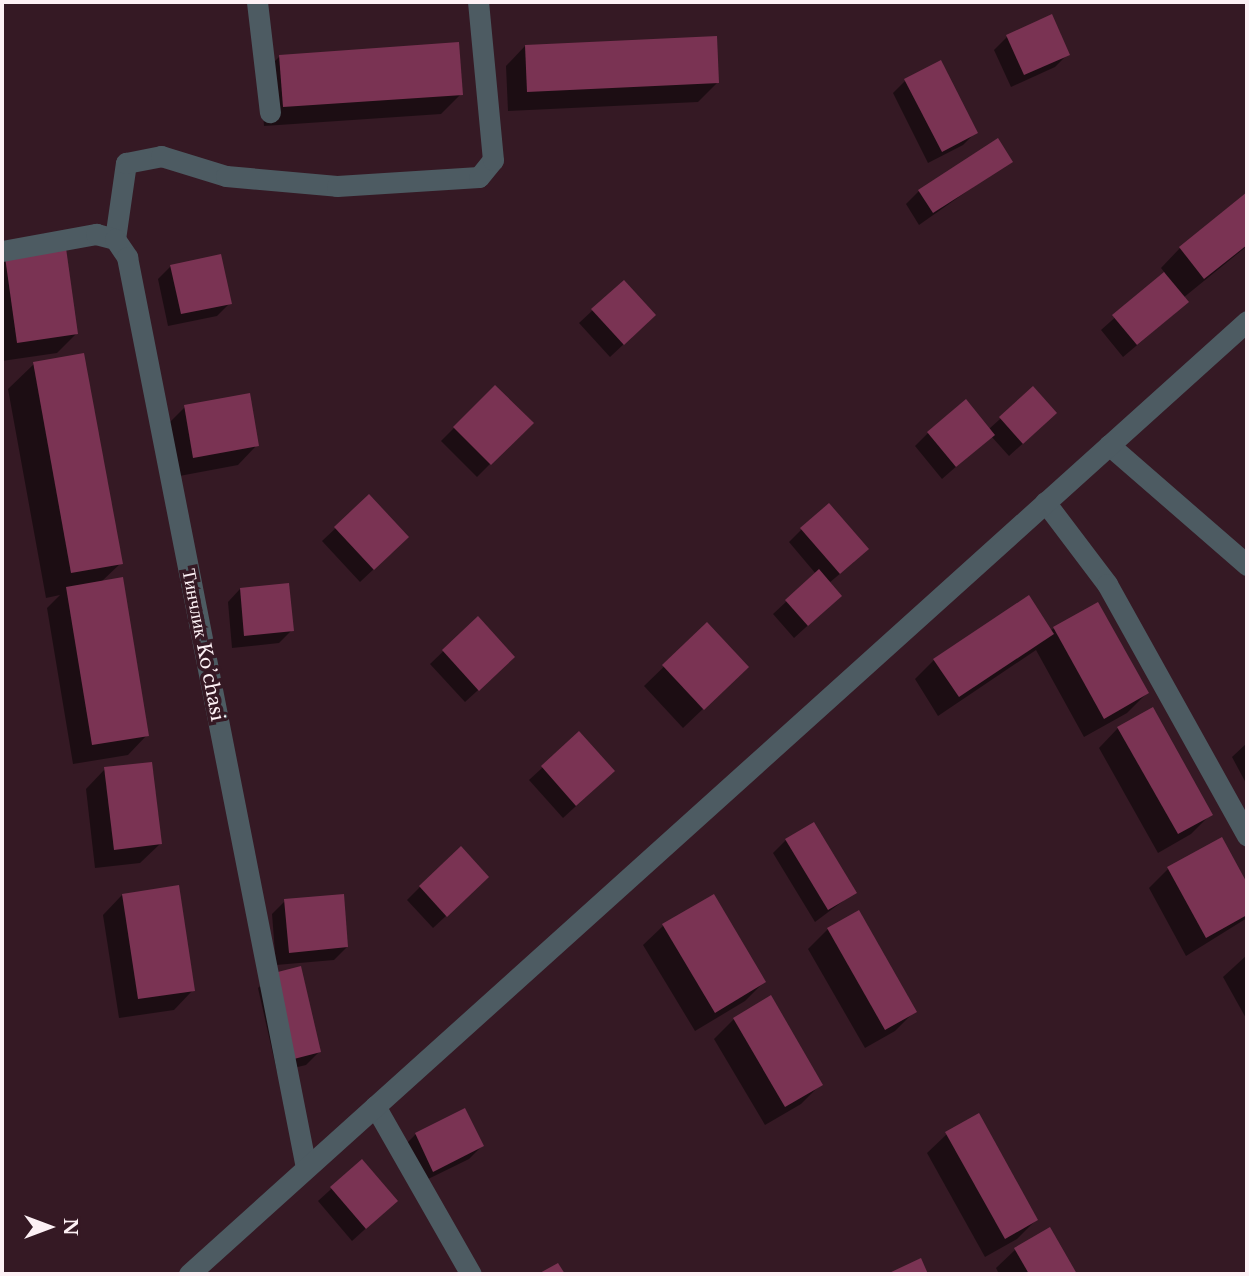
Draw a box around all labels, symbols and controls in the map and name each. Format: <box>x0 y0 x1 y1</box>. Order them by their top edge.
street label: Тинчлик Ko’chasi <box>177 567 229 723</box>
north arrow <box>14 1192 84 1262</box>
text: N <box>59 1218 82 1236</box>

